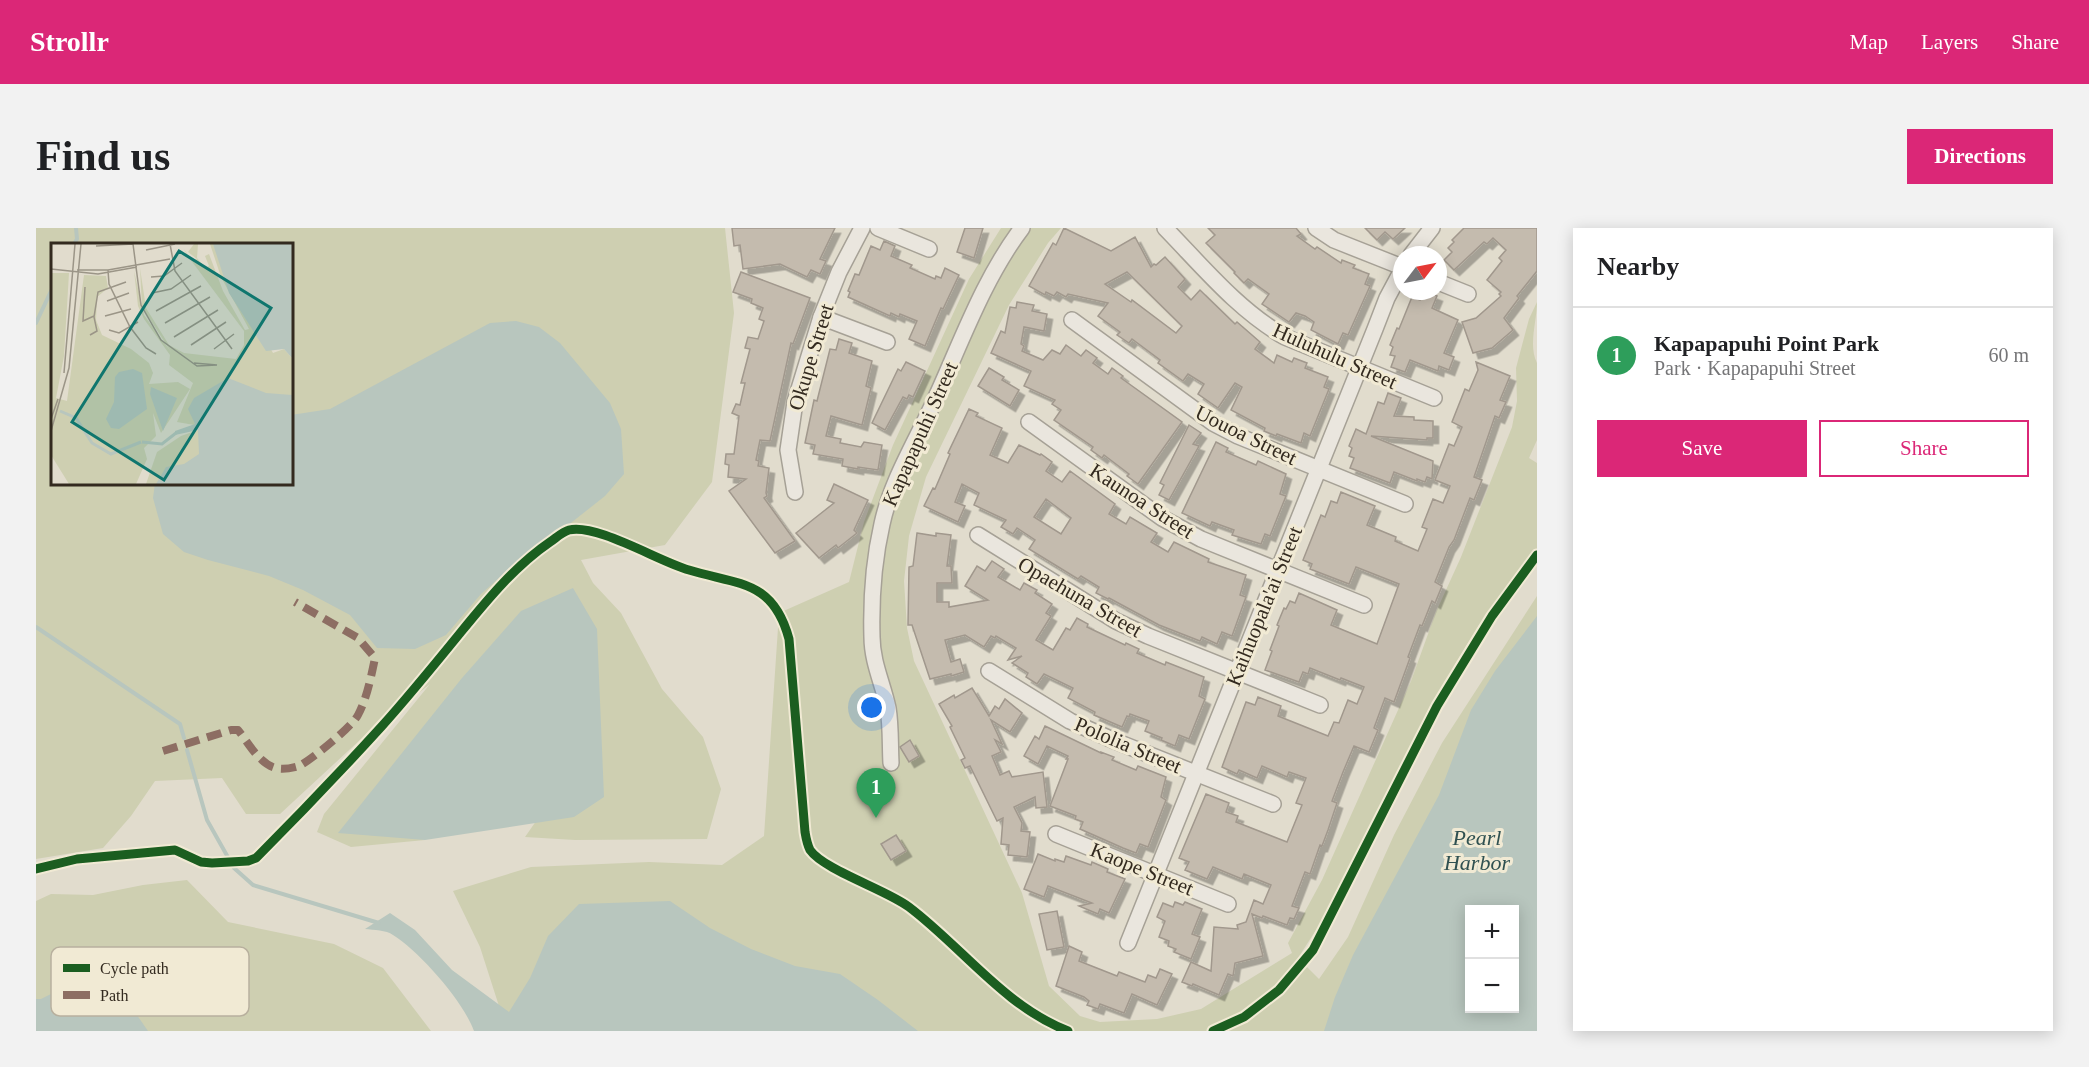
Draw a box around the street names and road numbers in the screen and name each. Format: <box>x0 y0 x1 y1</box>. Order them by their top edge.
street label: Okupe Street <box>783 301 839 413</box>
street label: Huluhulu Street <box>1269 318 1401 394</box>
street label: Kapapapuhi Street <box>877 358 963 510</box>
street label: Uouoa Street <box>1191 400 1301 470</box>
street label: Kaunoa Street <box>1085 458 1199 544</box>
street label: Kaihuopala'ai Street <box>1221 523 1307 689</box>
street label: Opaehuna Street <box>1014 552 1146 642</box>
street label: Pololia Street <box>1071 712 1185 778</box>
street label: Kaope Street <box>1087 837 1197 901</box>

